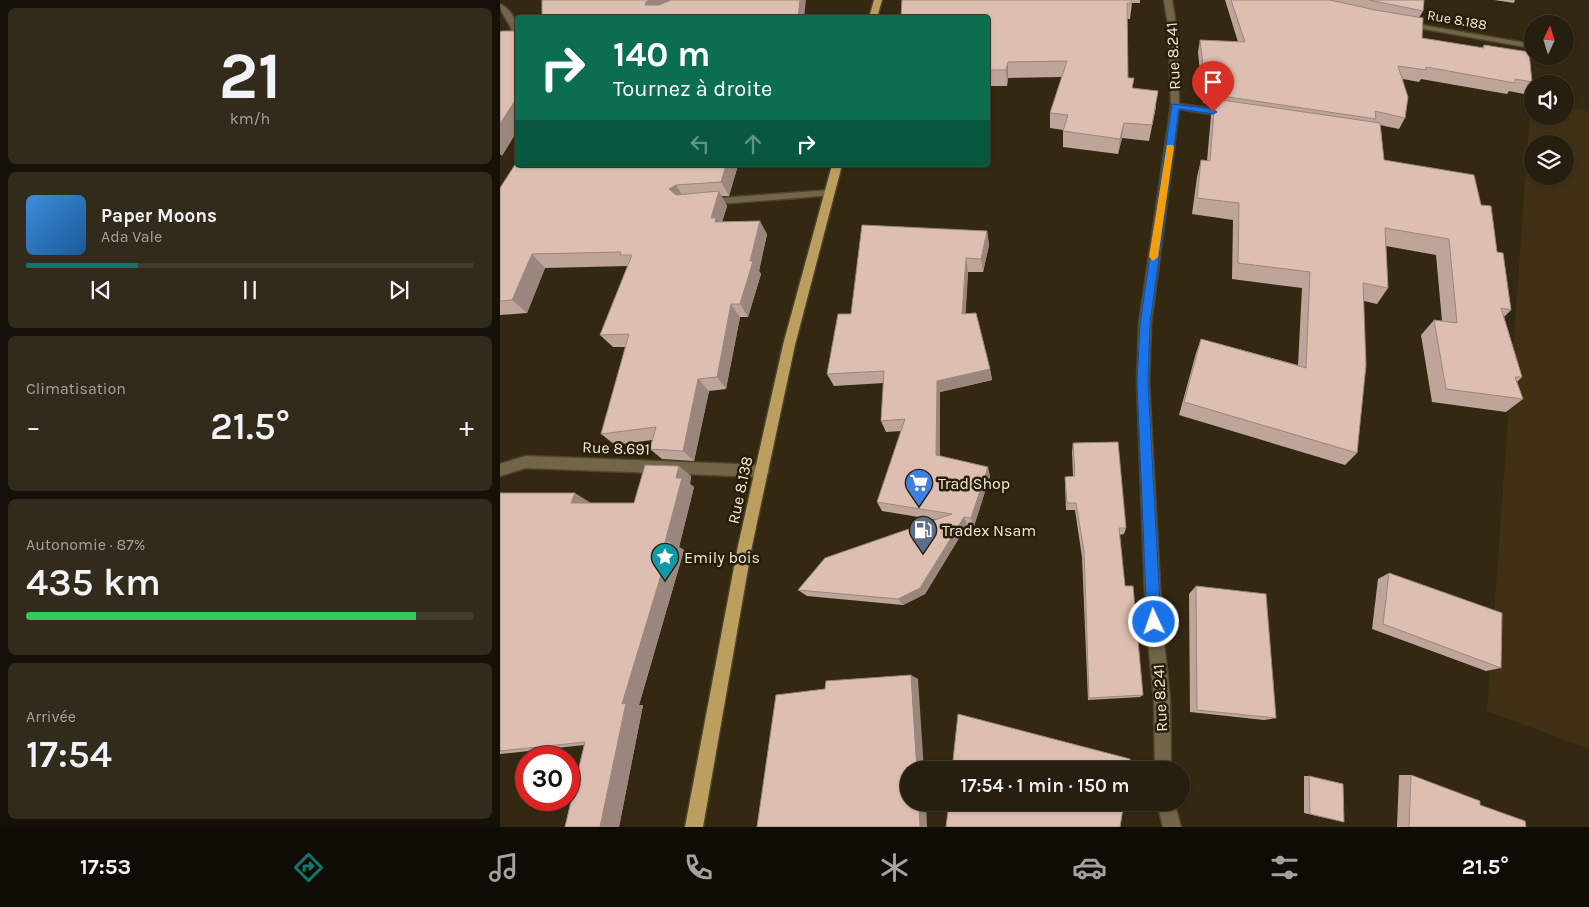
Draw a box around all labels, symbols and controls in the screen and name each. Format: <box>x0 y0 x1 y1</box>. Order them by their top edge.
street label: Rue 8.188 <box>1426 6 1488 34</box>
north arrow <box>1524 15 1574 65</box>
map controls <box>1524 15 1574 185</box>
street label: Rue 8.241 <box>1162 22 1184 90</box>
text: 140 m <box>613 34 711 75</box>
icon: right <box>530 35 595 100</box>
text: 21 <box>219 38 281 114</box>
pin <box>1192 61 1234 112</box>
icon: arrive <box>1199 68 1227 96</box>
button: sound <box>1524 75 1574 125</box>
text: Tournez à droite <box>613 76 772 102</box>
text: km/h <box>230 109 270 128</box>
icon: left <box>686 130 714 158</box>
icon: ahead <box>739 130 767 158</box>
icon: right <box>792 130 820 158</box>
button: layers <box>1524 135 1574 185</box>
text: Paper Moons <box>101 205 217 227</box>
text: Ada Vale <box>101 227 162 246</box>
icon: previous <box>87 276 115 304</box>
icon: pause <box>236 276 264 304</box>
icon: next <box>385 276 413 304</box>
text: Climatisation <box>26 379 126 398</box>
text: 21.5° <box>210 404 290 449</box>
text: − <box>26 410 41 443</box>
text: + <box>459 410 474 443</box>
street label: Rue 8.691 <box>582 437 650 459</box>
street label: Rue 8.138 <box>724 454 756 526</box>
supermarket icon: Trad Shop <box>904 468 934 507</box>
place label: Trad Shop <box>938 474 1010 493</box>
fuel station icon: Tradex Nsam <box>908 515 938 554</box>
place label: Tradex Nsam <box>942 521 1036 540</box>
text: Autonomie · 87% <box>26 535 145 554</box>
place icon: Emily bois <box>650 542 680 581</box>
place label: Emily bois <box>684 548 760 567</box>
text: 435 km <box>26 560 161 605</box>
position arrow <box>1127 595 1179 647</box>
street label: Rue 8.241 <box>1149 664 1171 732</box>
text: Arrivée <box>26 707 76 726</box>
text: 17:54 <box>26 732 112 777</box>
speed limit sign: 30 <box>515 746 580 811</box>
text: 17:54 · 1 min · 150 m <box>961 775 1129 797</box>
icon: directions <box>291 850 326 885</box>
icon: music <box>486 850 521 885</box>
icon: phone <box>681 850 716 885</box>
icon: climate <box>877 850 912 885</box>
icon: car <box>1072 850 1107 885</box>
icon: filters <box>1267 850 1302 885</box>
text: 17:53 <box>80 854 131 880</box>
text: 21.5° <box>1462 854 1509 880</box>

